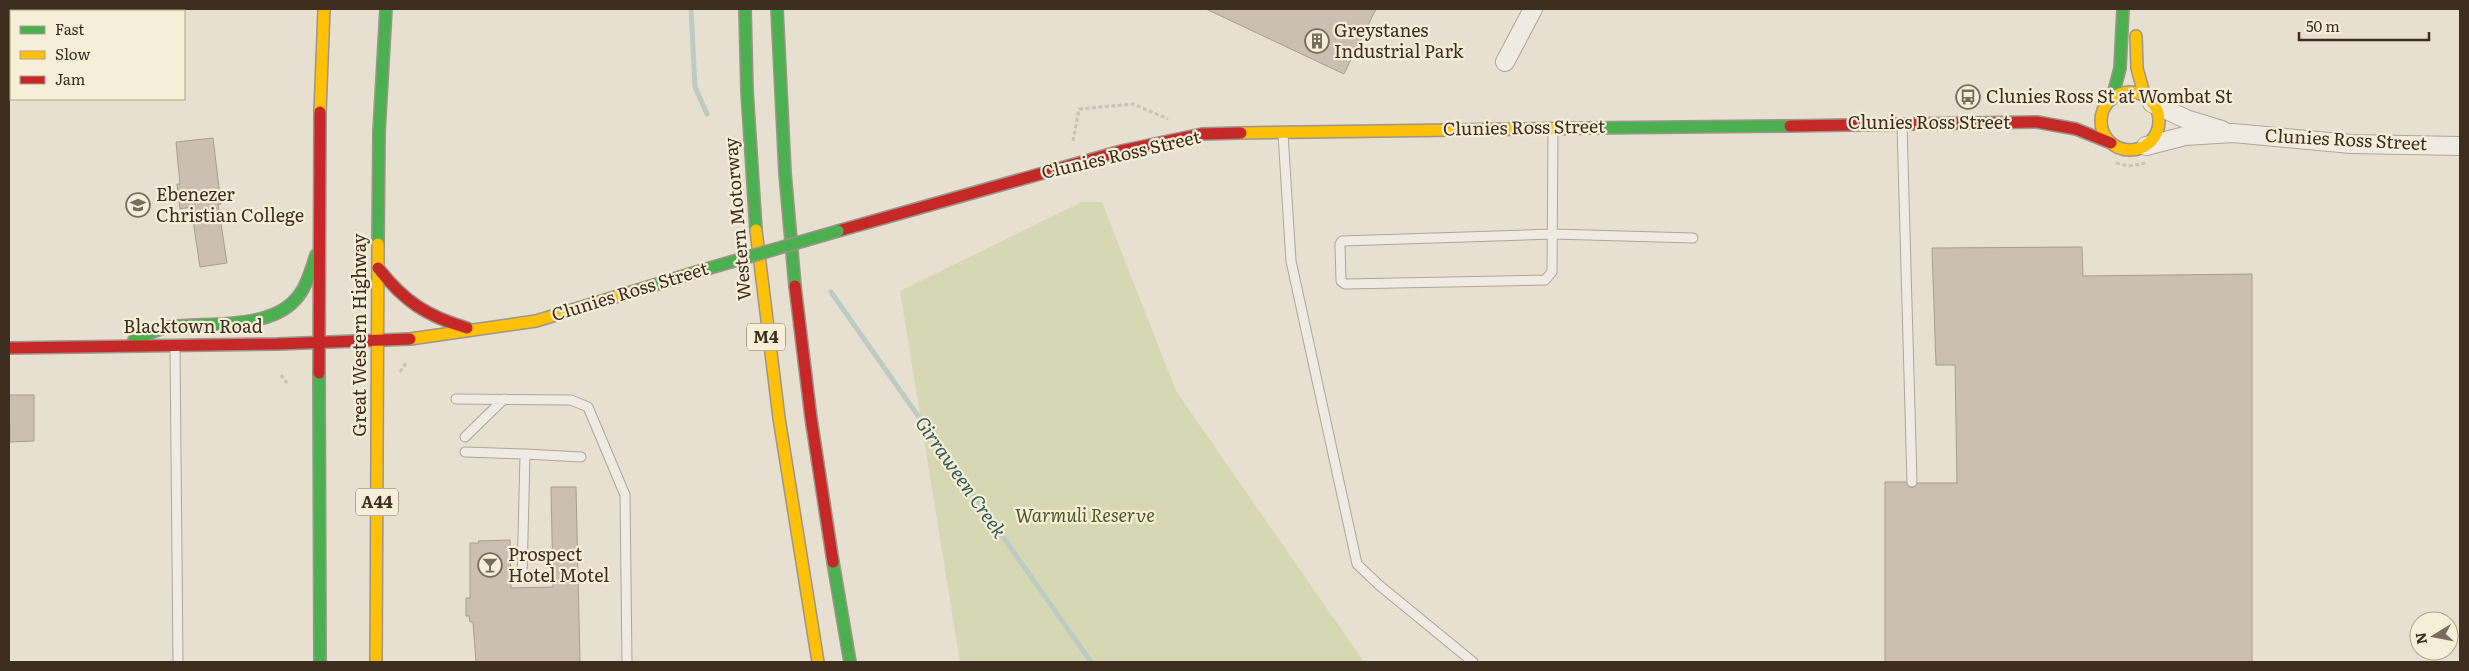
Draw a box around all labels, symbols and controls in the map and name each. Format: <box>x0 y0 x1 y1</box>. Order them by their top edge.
legend <box>10 10 185 100</box>
scale bar <box>2299 10 2429 42</box>
text: 50 m <box>2306 14 2340 37</box>
place label: Greystanes Industrial Park <box>1334 16 1465 64</box>
text: Fast <box>55 17 84 40</box>
building icon: Greystanes Industrial Park <box>1304 28 1330 54</box>
text: Slow <box>55 42 90 65</box>
text: Jam <box>55 67 86 90</box>
place label: Clunies Ross St at Wombat St <box>1986 82 2233 109</box>
bus stop icon: Clunies Ross St at Wombat St <box>1955 84 1981 110</box>
street label: Clunies Ross Street <box>1848 108 2011 135</box>
street label: Clunies Ross Street <box>1443 112 1606 141</box>
street label: Clunies Ross Street <box>2264 121 2429 156</box>
street label: Clunies Ross Street <box>1038 122 1204 185</box>
street label: Western Motorway <box>716 136 757 302</box>
place label: Ebenezer Christian College <box>156 180 304 228</box>
school or university icon: Ebenezer Christian College <box>125 192 151 218</box>
street label: Great Western Highway <box>345 233 372 437</box>
street label: Clunies Ross Street <box>548 254 712 327</box>
street label: Blacktown Road <box>123 312 263 339</box>
road number: M4 <box>747 324 785 351</box>
water label: Girraween Creek <box>909 410 1015 543</box>
road number: A44 <box>356 488 398 516</box>
park label: Warmuli Reserve <box>1015 501 1155 528</box>
place label: Prospect Hotel Motel <box>508 540 609 588</box>
bar icon: Prospect Hotel Motel <box>477 552 503 578</box>
north arrow <box>2409 611 2459 661</box>
text: N <box>2409 631 2431 646</box>

